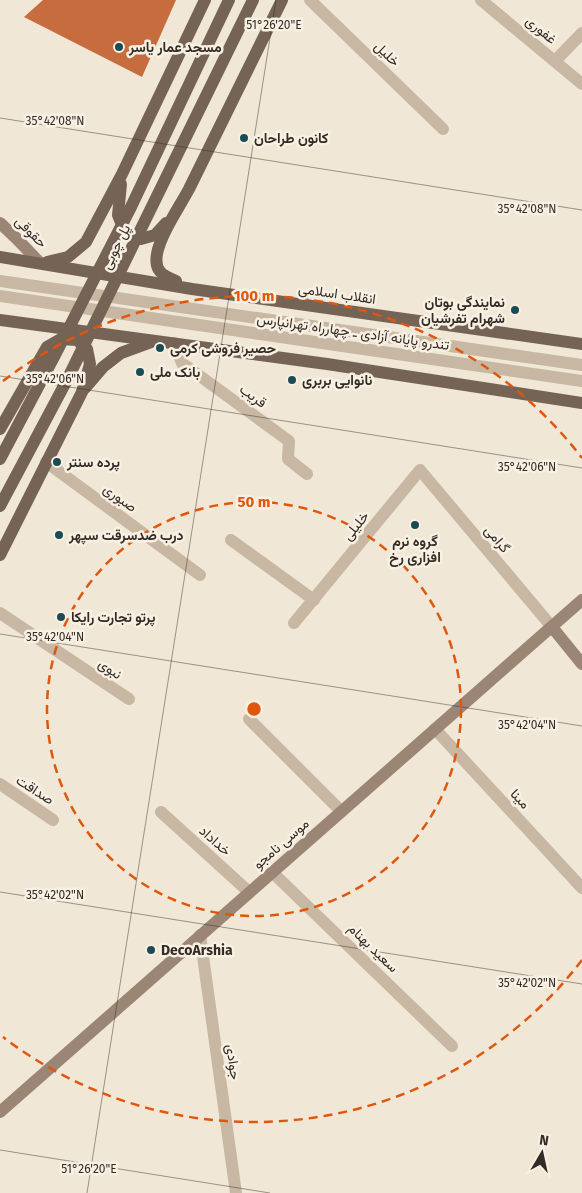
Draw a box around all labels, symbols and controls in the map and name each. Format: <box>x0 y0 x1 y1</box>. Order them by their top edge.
street label: غفوری <box>522 12 560 48</box>
text: 51°26'20"E <box>246 18 302 32</box>
street label: خلیل <box>371 38 403 70</box>
place label: مسجد عمار یاسر <box>128 39 222 56</box>
marker: مسجد عمار یاسر <box>113 41 125 53</box>
text: 35°42'08"N <box>26 114 84 128</box>
place label: کانون طراحان <box>254 130 328 147</box>
marker: کانون طراحان <box>238 132 250 144</box>
text: 35°42'08"N <box>498 202 556 216</box>
street label: حقوقی <box>12 213 50 251</box>
street label: پل چوبی <box>98 222 135 273</box>
street label: انقلاب اسلامی <box>297 280 377 308</box>
text: 100 m <box>234 287 274 305</box>
place label: نمایندگی بوتان شهرام تفرشیان <box>421 294 505 327</box>
marker: نمایندگی بوتان شهرام تفرشیان <box>509 304 521 316</box>
street label: تندرو پایانه آزادی ـ چهارراه تهرانپارس <box>255 310 451 355</box>
place label: حصیر فروشی کرمی <box>170 340 276 357</box>
marker: حصیر فروشی کرمی <box>154 342 166 354</box>
place label: بانک ملی <box>150 364 200 381</box>
marker: بانک ملی <box>134 366 146 378</box>
text: 35°42'06"N <box>26 372 84 386</box>
place label: نانوایی بربری <box>302 372 372 389</box>
marker: نانوایی بربری <box>286 374 298 386</box>
street label: قریب <box>236 381 270 411</box>
place label: پرده سنتر <box>66 454 120 472</box>
marker: پرده سنتر <box>51 456 63 468</box>
text: 35°42'06"N <box>498 460 556 474</box>
street label: صبوری <box>100 480 140 516</box>
text: 50 m <box>237 493 271 511</box>
street label: خلیلی <box>339 508 373 544</box>
marker: گروه نرم افزاری رخ <box>409 519 421 531</box>
street label: گرامی <box>481 522 513 556</box>
place label: درب ضدسرقت سپهر <box>68 527 184 545</box>
marker: درب ضدسرقت سپهر <box>53 529 65 541</box>
place label: گروه نرم افزاری رخ <box>389 533 441 567</box>
place label: پرتو تجارت رایکا <box>71 609 156 627</box>
marker: پرتو تجارت رایکا <box>55 611 67 623</box>
text: 35°42'04"N <box>26 630 84 644</box>
street label: نبوی <box>95 655 125 683</box>
centre of rings <box>245 700 263 718</box>
text: 35°42'04"N <box>498 718 556 732</box>
street label: صداقت <box>13 771 57 809</box>
street label: مینا <box>507 786 533 812</box>
street label: موسی نامجو <box>250 815 312 873</box>
street label: خداداد <box>196 822 234 860</box>
text: 35°42'02"N <box>26 888 84 902</box>
street label: سعید بهنام <box>344 920 402 976</box>
place label: DecoArshia <box>161 942 233 959</box>
marker: DecoArshia <box>145 944 157 956</box>
text: 35°42'02"N <box>498 976 556 990</box>
street label: جوادی <box>222 1043 244 1081</box>
north arrow <box>517 1128 567 1178</box>
text: N <box>538 1132 550 1150</box>
text: 51°26'20"E <box>61 1162 117 1176</box>

